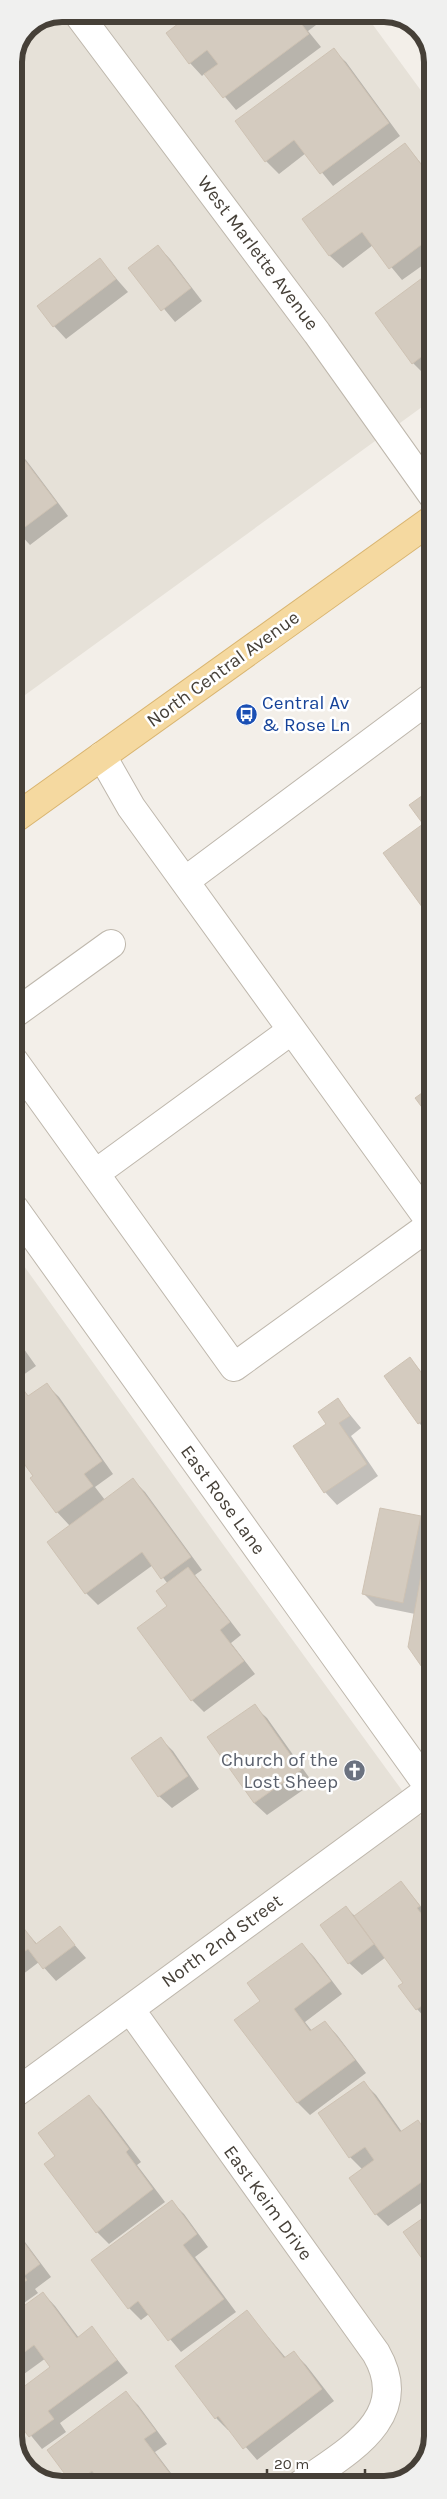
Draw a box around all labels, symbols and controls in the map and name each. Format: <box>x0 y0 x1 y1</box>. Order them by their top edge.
street label: West Marlette Avenue <box>193 172 323 334</box>
street label: North Central Avenue <box>142 606 304 732</box>
place label: Central Av & Rose Ln <box>262 692 351 736</box>
bus stop icon: Central Av & Rose Ln <box>234 702 258 726</box>
street label: East Rose Lane <box>176 1441 270 1559</box>
place label: Church of the Lost Sheep <box>221 1749 338 1793</box>
church icon: Church of the Lost Sheep <box>342 1759 366 1783</box>
street label: North 2nd Street <box>157 1890 287 1992</box>
street label: East Keim Drive <box>219 2141 317 2265</box>
scale bar <box>267 2446 364 2478</box>
text: 20 m <box>274 2455 309 2473</box>

